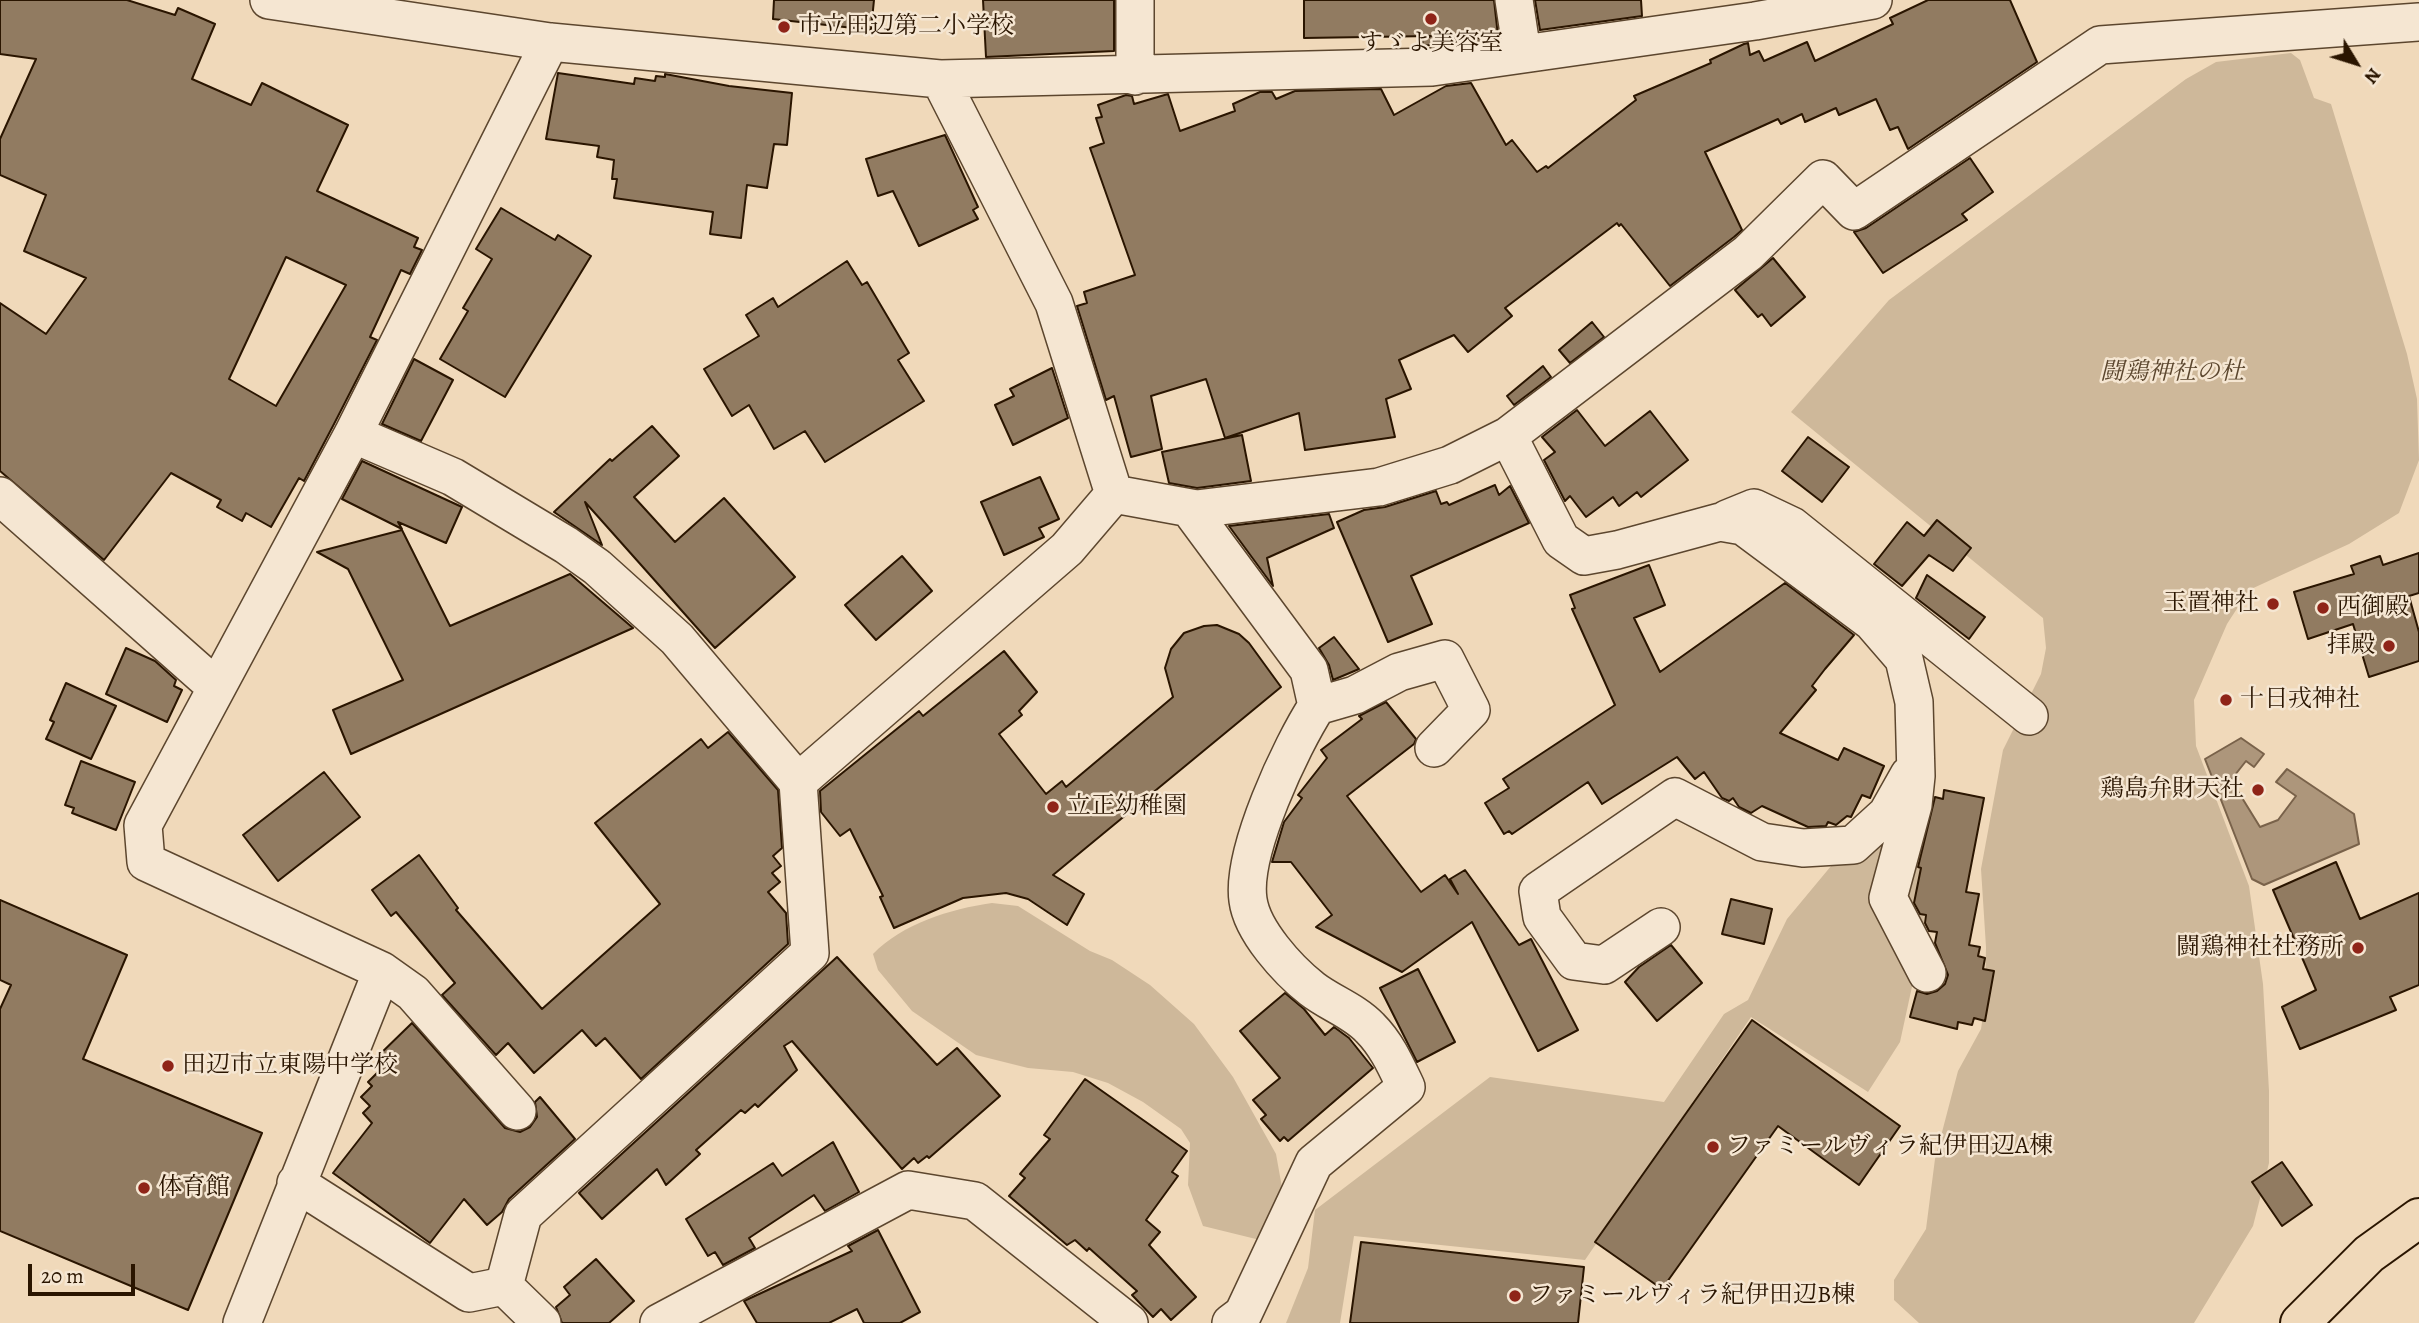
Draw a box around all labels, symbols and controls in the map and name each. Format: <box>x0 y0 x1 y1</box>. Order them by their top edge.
marker: すゞよ美容室 <box>1423 11 1439 27</box>
place label: 市立田辺第二小学校 <box>798 13 1014 41</box>
marker: 市立田辺第二小学校 <box>776 19 792 35</box>
north arrow <box>2321 28 2391 98</box>
place label: すゞよ美容室 <box>1359 30 1503 58</box>
text: N <box>2358 62 2387 89</box>
park label: 闘鶏神社の杜 <box>2100 359 2244 387</box>
place label: 玉置神社 <box>2163 590 2259 618</box>
place label: 西御殿 <box>2337 594 2409 622</box>
marker: 玉置神社 <box>2265 596 2281 612</box>
marker: 西御殿 <box>2315 600 2331 616</box>
place label: 拝殿 <box>2327 632 2375 660</box>
marker: 拝殿 <box>2381 638 2397 654</box>
place label: 十日戎神社 <box>2240 686 2360 714</box>
marker: 十日戎神社 <box>2218 692 2234 708</box>
place label: 鶏島弁財天社 <box>2100 776 2244 804</box>
marker: 鶏島弁財天社 <box>2250 782 2266 798</box>
place label: 立正幼稚園 <box>1067 793 1187 821</box>
marker: 立正幼稚園 <box>1045 799 1061 815</box>
place label: 闘鶏神社社務所 <box>2176 934 2344 962</box>
marker: 闘鶏神社社務所 <box>2350 940 2366 956</box>
place label: 田辺市立東陽中学校 <box>182 1052 398 1080</box>
marker: 田辺市立東陽中学校 <box>160 1058 176 1074</box>
place label: ファミールヴィラ紀伊田辺A棟 <box>1727 1133 2053 1161</box>
marker: ファミールヴィラ紀伊田辺A棟 <box>1705 1139 1721 1155</box>
place label: 体育館 <box>158 1174 230 1202</box>
marker: 体育館 <box>136 1180 152 1196</box>
scale bar <box>32 1250 138 1294</box>
text: 20 m <box>41 1262 84 1290</box>
place label: ファミールヴィラ紀伊田辺B棟 <box>1529 1282 1855 1310</box>
marker: ファミールヴィラ紀伊田辺B棟 <box>1507 1288 1523 1304</box>

